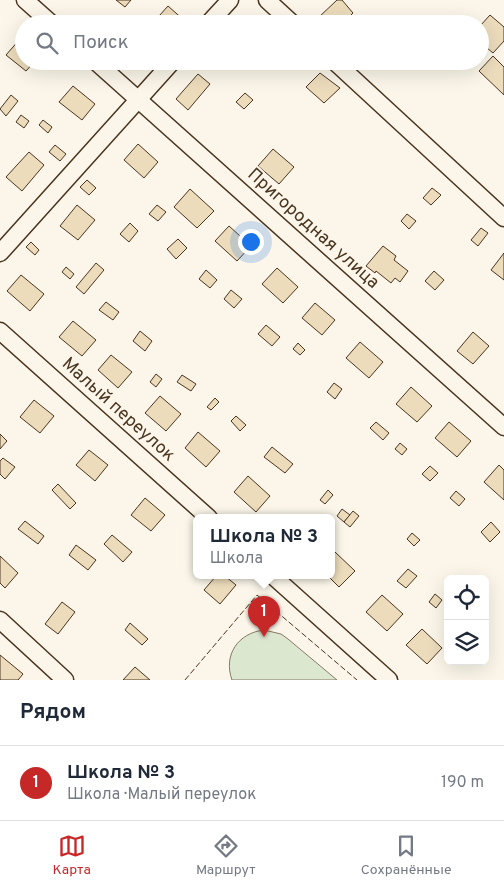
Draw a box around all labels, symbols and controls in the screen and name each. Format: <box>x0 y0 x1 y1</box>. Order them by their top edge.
search box <box>15 15 489 70</box>
icon: search <box>33 29 61 57</box>
text: Поиск <box>73 31 129 55</box>
street label: Пригородная улица <box>242 164 384 294</box>
your location <box>238 229 264 255</box>
street label: Малый переулок <box>56 353 180 467</box>
popup <box>193 514 335 579</box>
text: Школа № 3 <box>210 525 318 549</box>
text: Школа <box>210 549 263 569</box>
map controls <box>444 575 489 665</box>
button: locate <box>444 575 489 620</box>
pin: 1 <box>248 596 280 637</box>
button: layers <box>444 620 489 665</box>
text: Рядом <box>20 699 86 726</box>
text: Школа № 3 <box>67 761 175 785</box>
text: 1 <box>33 773 39 793</box>
text: 190 m <box>441 773 484 793</box>
text: Школа · Малый переулок <box>67 785 256 805</box>
tab: Карта <box>53 832 91 879</box>
tab: Маршрут <box>196 832 256 879</box>
tab: Сохранённые <box>361 832 451 879</box>

